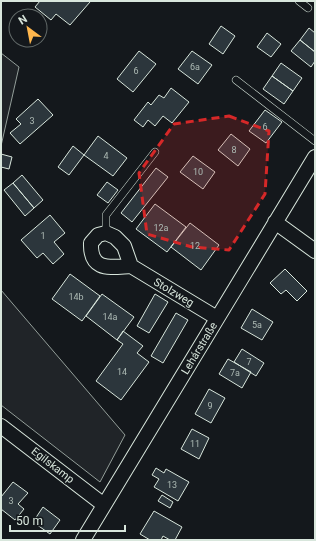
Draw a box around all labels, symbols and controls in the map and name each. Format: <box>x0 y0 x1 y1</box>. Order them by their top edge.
north arrow <box>8 8 48 48</box>
text: N <box>16 12 30 28</box>
house number: 6a <box>190 62 200 72</box>
house number: 6 <box>133 66 139 76</box>
house number: 3 <box>29 116 35 126</box>
house number: 6 <box>262 122 268 132</box>
house number: 8 <box>231 145 237 155</box>
house number: 4 <box>103 151 109 161</box>
house number: 10 <box>193 167 203 177</box>
house number: 12a <box>153 223 169 233</box>
house number: 1 <box>40 231 46 241</box>
house number: 12 <box>190 241 200 251</box>
street label: Stolzweg <box>151 275 196 310</box>
house number: 14b <box>68 292 84 302</box>
house number: 14a <box>102 312 118 322</box>
street label: Lehárstraße <box>179 320 220 377</box>
house number: 5a <box>252 320 262 330</box>
house number: 7 <box>246 357 252 367</box>
house number: 14 <box>117 367 127 377</box>
house number: 7a <box>230 368 240 378</box>
house number: 9 <box>207 401 213 411</box>
house number: 11 <box>190 439 200 449</box>
street label: Egilskamp <box>29 445 77 486</box>
house number: 13 <box>167 480 177 490</box>
house number: 3 <box>8 496 14 506</box>
scale bar <box>10 507 125 533</box>
text: 50 m <box>16 514 43 528</box>

